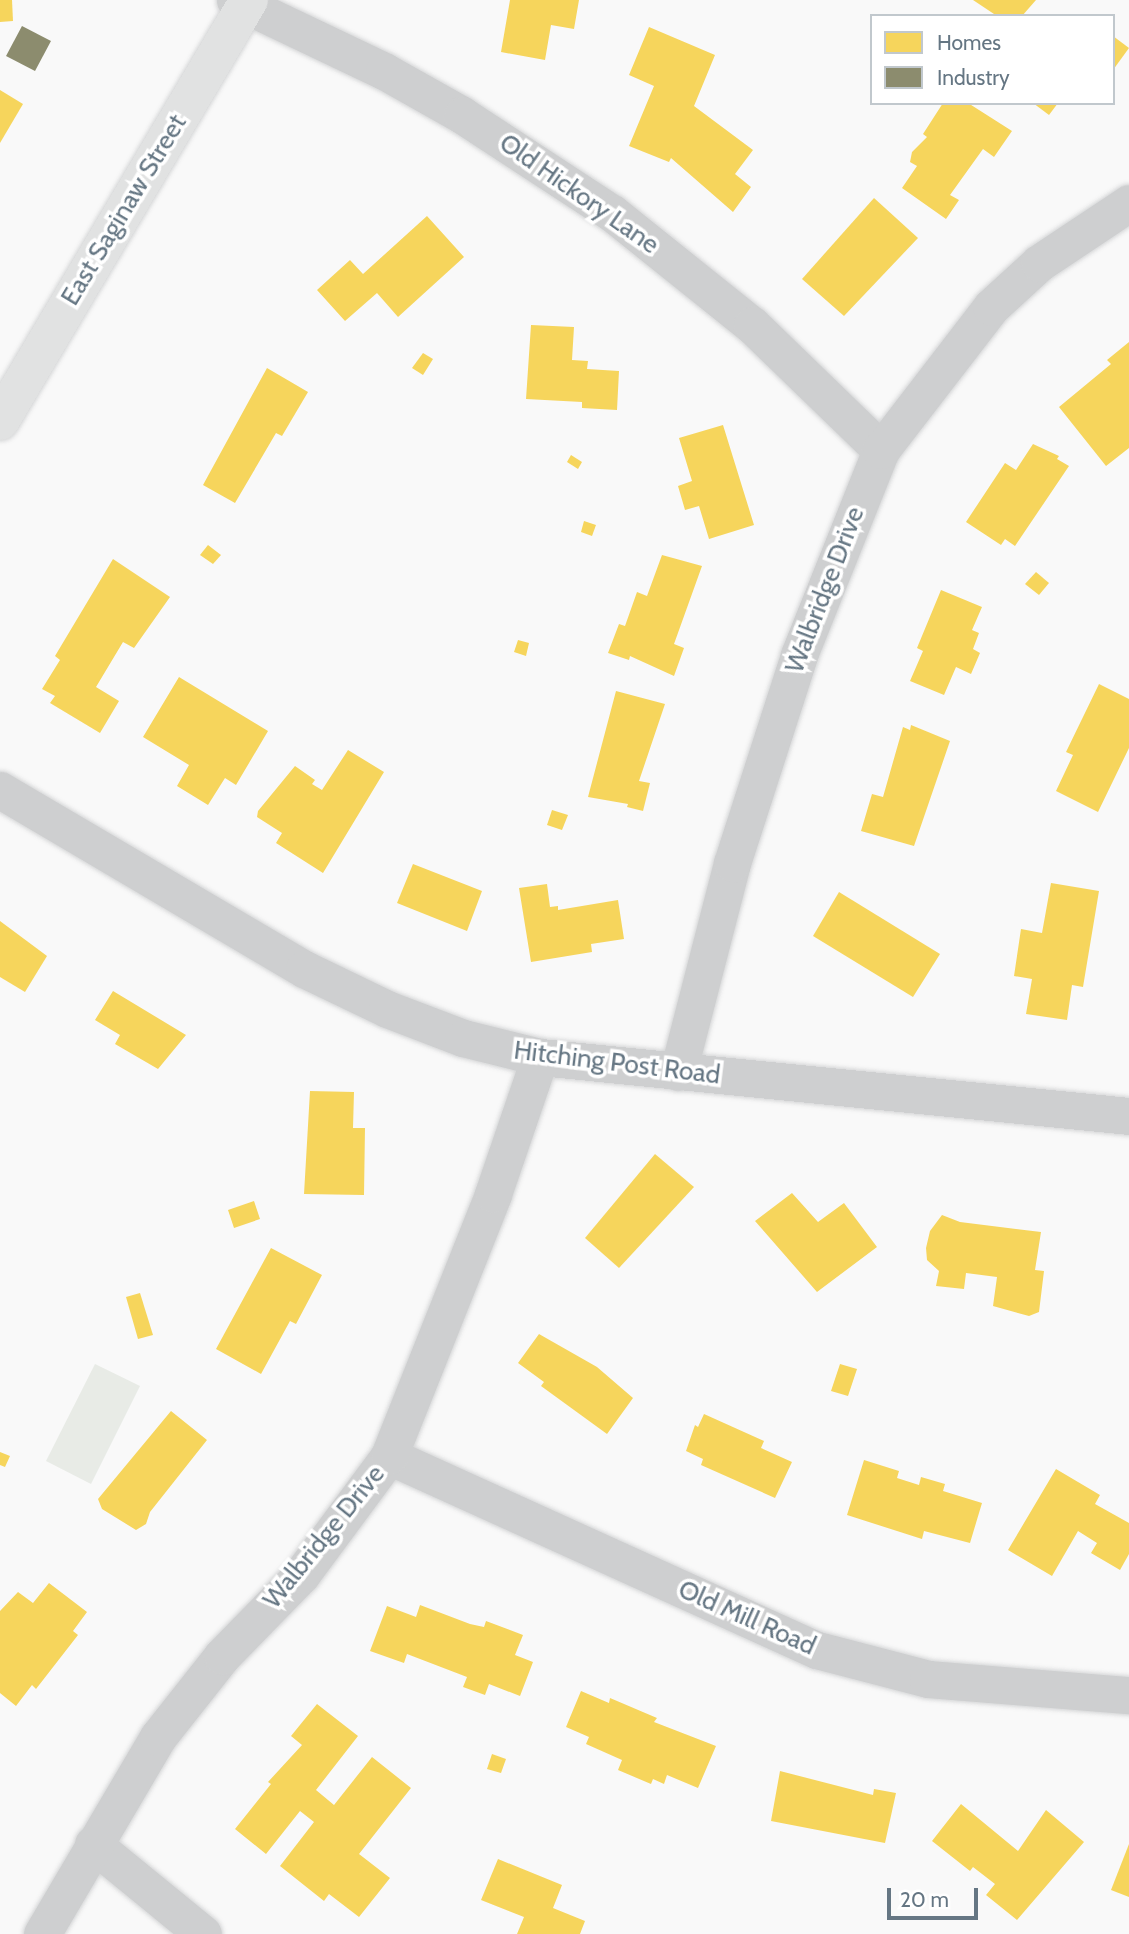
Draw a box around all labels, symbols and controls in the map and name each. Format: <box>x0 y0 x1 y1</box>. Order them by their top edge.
legend <box>870 14 1115 105</box>
text: Homes <box>937 30 1001 55</box>
text: Industry <box>937 65 1010 90</box>
street label: East Saginaw Street <box>55 109 193 311</box>
street label: Old Hickory Lane <box>493 127 665 261</box>
street label: Walbridge Drive <box>779 503 871 677</box>
street label: Hitching Post Road <box>512 1035 722 1091</box>
street label: Walbridge Drive <box>257 1459 391 1615</box>
street label: Old Mill Road <box>673 1574 821 1662</box>
scale bar <box>891 1874 982 1918</box>
text: 20 m <box>900 1887 949 1912</box>

